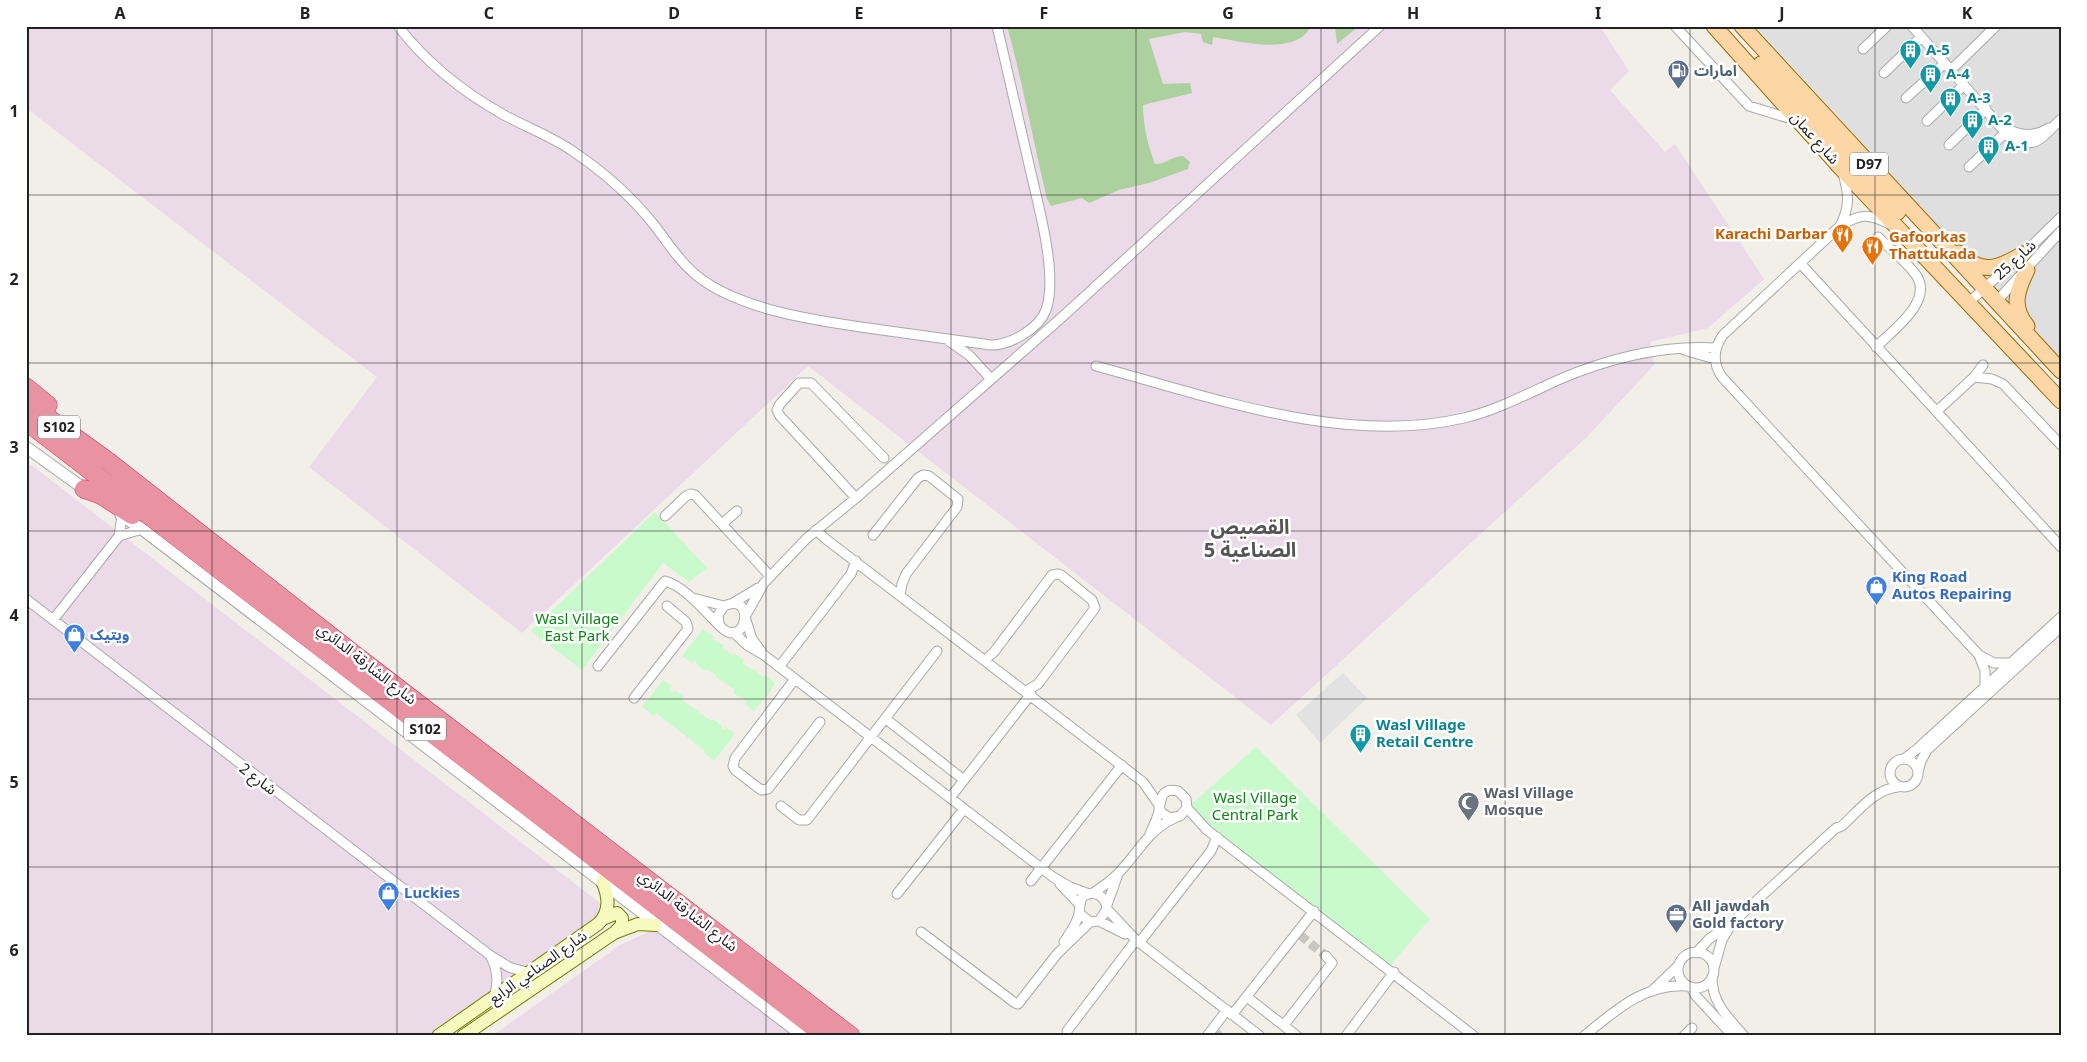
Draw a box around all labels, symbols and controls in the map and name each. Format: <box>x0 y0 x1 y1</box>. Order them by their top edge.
text: A <box>114 2 126 24</box>
text: B <box>300 2 310 24</box>
text: C <box>484 2 494 24</box>
text: D <box>668 2 680 24</box>
text: E <box>855 2 864 24</box>
text: F <box>1040 2 1048 24</box>
text: G <box>1222 2 1234 24</box>
text: H <box>1407 2 1419 24</box>
text: I <box>1595 2 1601 24</box>
text: J <box>1777 2 1785 24</box>
text: K <box>1962 2 1973 24</box>
building icon: A-5 <box>1898 38 1922 69</box>
place label: A-5 <box>1926 39 1950 59</box>
fuel station icon: امارات <box>1666 59 1690 90</box>
place label: امارات <box>1694 60 1737 80</box>
building icon: A-4 <box>1918 62 1942 93</box>
place label: A-4 <box>1946 63 1970 83</box>
building icon: A-3 <box>1939 86 1963 117</box>
place label: A-3 <box>1967 87 1991 107</box>
text: 1 <box>9 100 19 122</box>
street label: شارع عمان <box>1785 107 1845 170</box>
building icon: A-2 <box>1960 108 1984 139</box>
place label: A-2 <box>1988 109 2012 129</box>
building icon: A-1 <box>1977 134 2001 165</box>
place label: A-1 <box>2005 135 2029 155</box>
road number: D97 <box>1850 152 1888 175</box>
restaurant icon: Karachi Darbar <box>1831 222 1855 253</box>
place label: Karachi Darbar <box>1715 223 1827 243</box>
place label: Gafoorkas Thattukada <box>1889 226 1976 263</box>
restaurant icon: Gafoorkas Thattukada <box>1861 234 1885 265</box>
street label: شارع 25 <box>1989 235 2042 286</box>
text: 2 <box>9 268 19 290</box>
road number: S102 <box>38 416 80 438</box>
text: 3 <box>9 436 19 458</box>
district label: القصيص الصناعية 5 <box>1204 513 1296 563</box>
place label: King Road Autos Repairing <box>1892 566 2012 603</box>
shop icon: King Road Autos Repairing <box>1864 574 1888 605</box>
text: 4 <box>9 604 19 626</box>
park label: Wasl Village East Park <box>535 608 619 645</box>
street label: شارع الشارقة الدائري <box>312 618 422 711</box>
shop icon: ویتیک <box>62 623 86 654</box>
place label: ویتیک <box>90 624 129 644</box>
place label: Wasl Village Retail Centre <box>1376 714 1473 751</box>
road number: S102 <box>404 718 446 741</box>
building icon: Wasl Village Retail Centre <box>1348 722 1372 753</box>
street label: شارع 2 <box>234 758 281 801</box>
text: 5 <box>9 771 19 793</box>
place label: Wasl Village Mosque <box>1484 782 1574 819</box>
park label: Wasl Village Central Park <box>1212 787 1298 824</box>
mosque icon: Wasl Village Mosque <box>1456 790 1480 821</box>
street label: شارع الشارقة الدائري <box>633 865 743 958</box>
shop icon: Luckies <box>376 881 400 912</box>
place label: Luckies <box>404 882 460 902</box>
place label: All jawdah Gold factory <box>1692 895 1784 932</box>
office icon: All jawdah Gold factory <box>1664 903 1688 934</box>
street label: شارع الصناعي الرابع <box>484 925 592 1010</box>
text: 6 <box>9 939 19 961</box>

